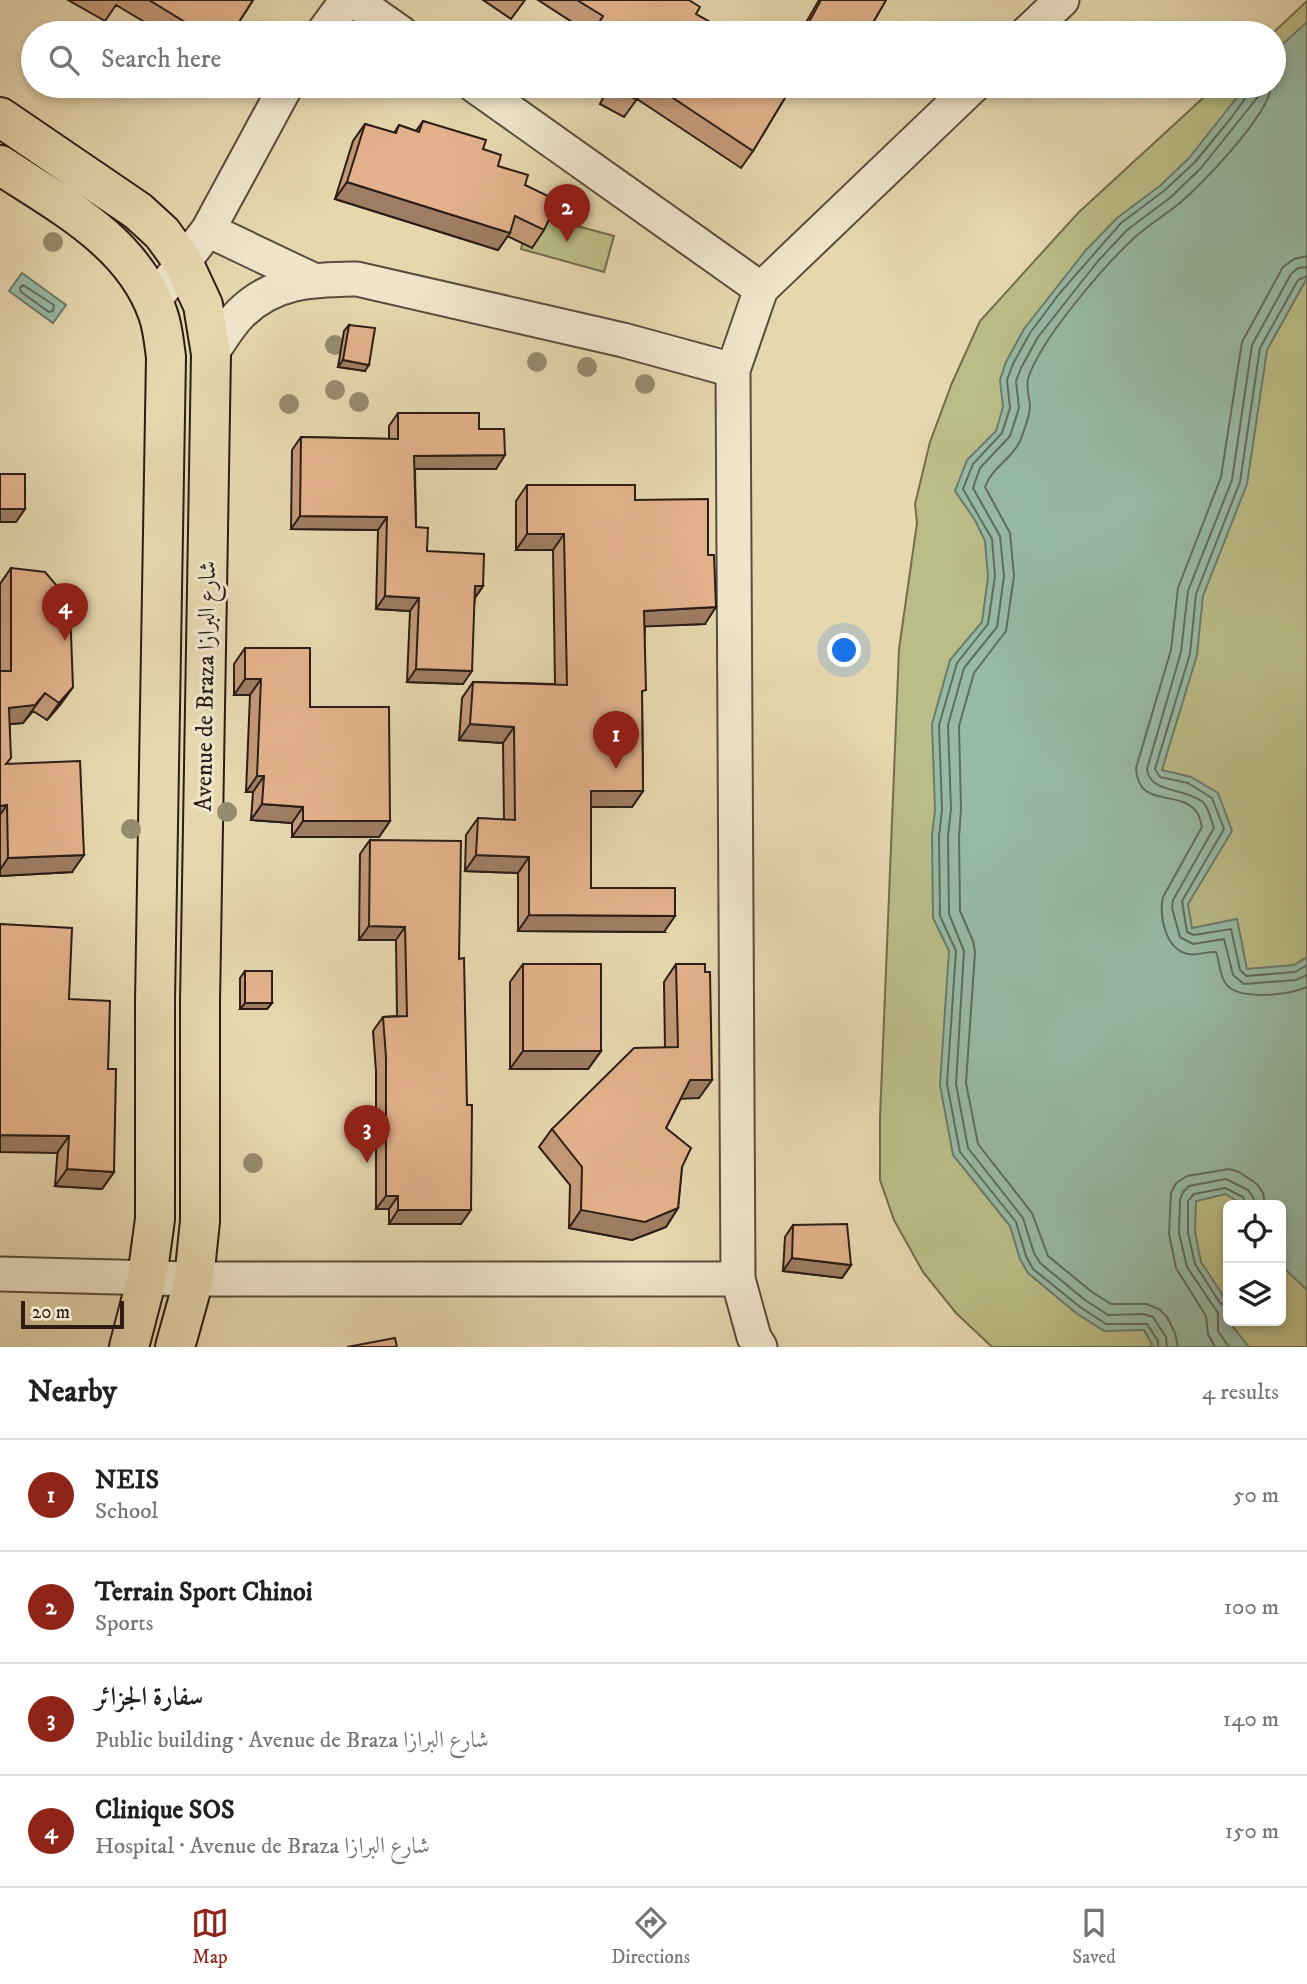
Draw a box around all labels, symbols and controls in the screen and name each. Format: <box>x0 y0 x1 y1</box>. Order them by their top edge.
search box <box>21 21 1286 98</box>
icon: search <box>45 41 83 79</box>
text: Search here <box>101 43 221 76</box>
pin: 2 <box>544 184 590 242</box>
street label: Avenue de Braza شارع البرازا <box>189 560 227 812</box>
pin: 4 <box>42 583 88 641</box>
your location <box>827 633 861 667</box>
pin: 1 <box>593 711 639 769</box>
pin: 3 <box>344 1105 390 1163</box>
map controls <box>1223 1200 1286 1326</box>
button: locate <box>1223 1200 1286 1263</box>
button: layers <box>1223 1263 1286 1326</box>
scale bar <box>21 1298 124 1330</box>
text: 20 m <box>32 1301 70 1324</box>
text: Nearby <box>28 1374 117 1411</box>
text: 4 results <box>1202 1378 1279 1407</box>
text: NEIS <box>95 1464 159 1497</box>
text: 1 <box>47 1481 55 1510</box>
text: 50 m <box>1233 1481 1279 1510</box>
text: School <box>95 1497 158 1526</box>
text: Terrain Sport Chinoi <box>95 1576 312 1609</box>
text: 2 <box>45 1593 57 1622</box>
text: 100 m <box>1224 1593 1279 1622</box>
text: Sports <box>95 1609 153 1638</box>
text: سفارة الجزائر <box>95 1681 203 1714</box>
text: 3 <box>47 1705 55 1734</box>
text: 140 m <box>1223 1705 1279 1734</box>
text: Public building · Avenue de Braza شارع البرازا <box>95 1726 489 1755</box>
text: Clinique SOS <box>95 1794 235 1827</box>
text: 4 <box>44 1817 58 1846</box>
text: 150 m <box>1225 1817 1279 1846</box>
text: Hospital · Avenue de Braza شارع البرازا <box>95 1832 430 1861</box>
tab: Map <box>191 1904 229 1969</box>
tab: Directions <box>611 1904 690 1969</box>
tab: Saved <box>1072 1904 1116 1969</box>

